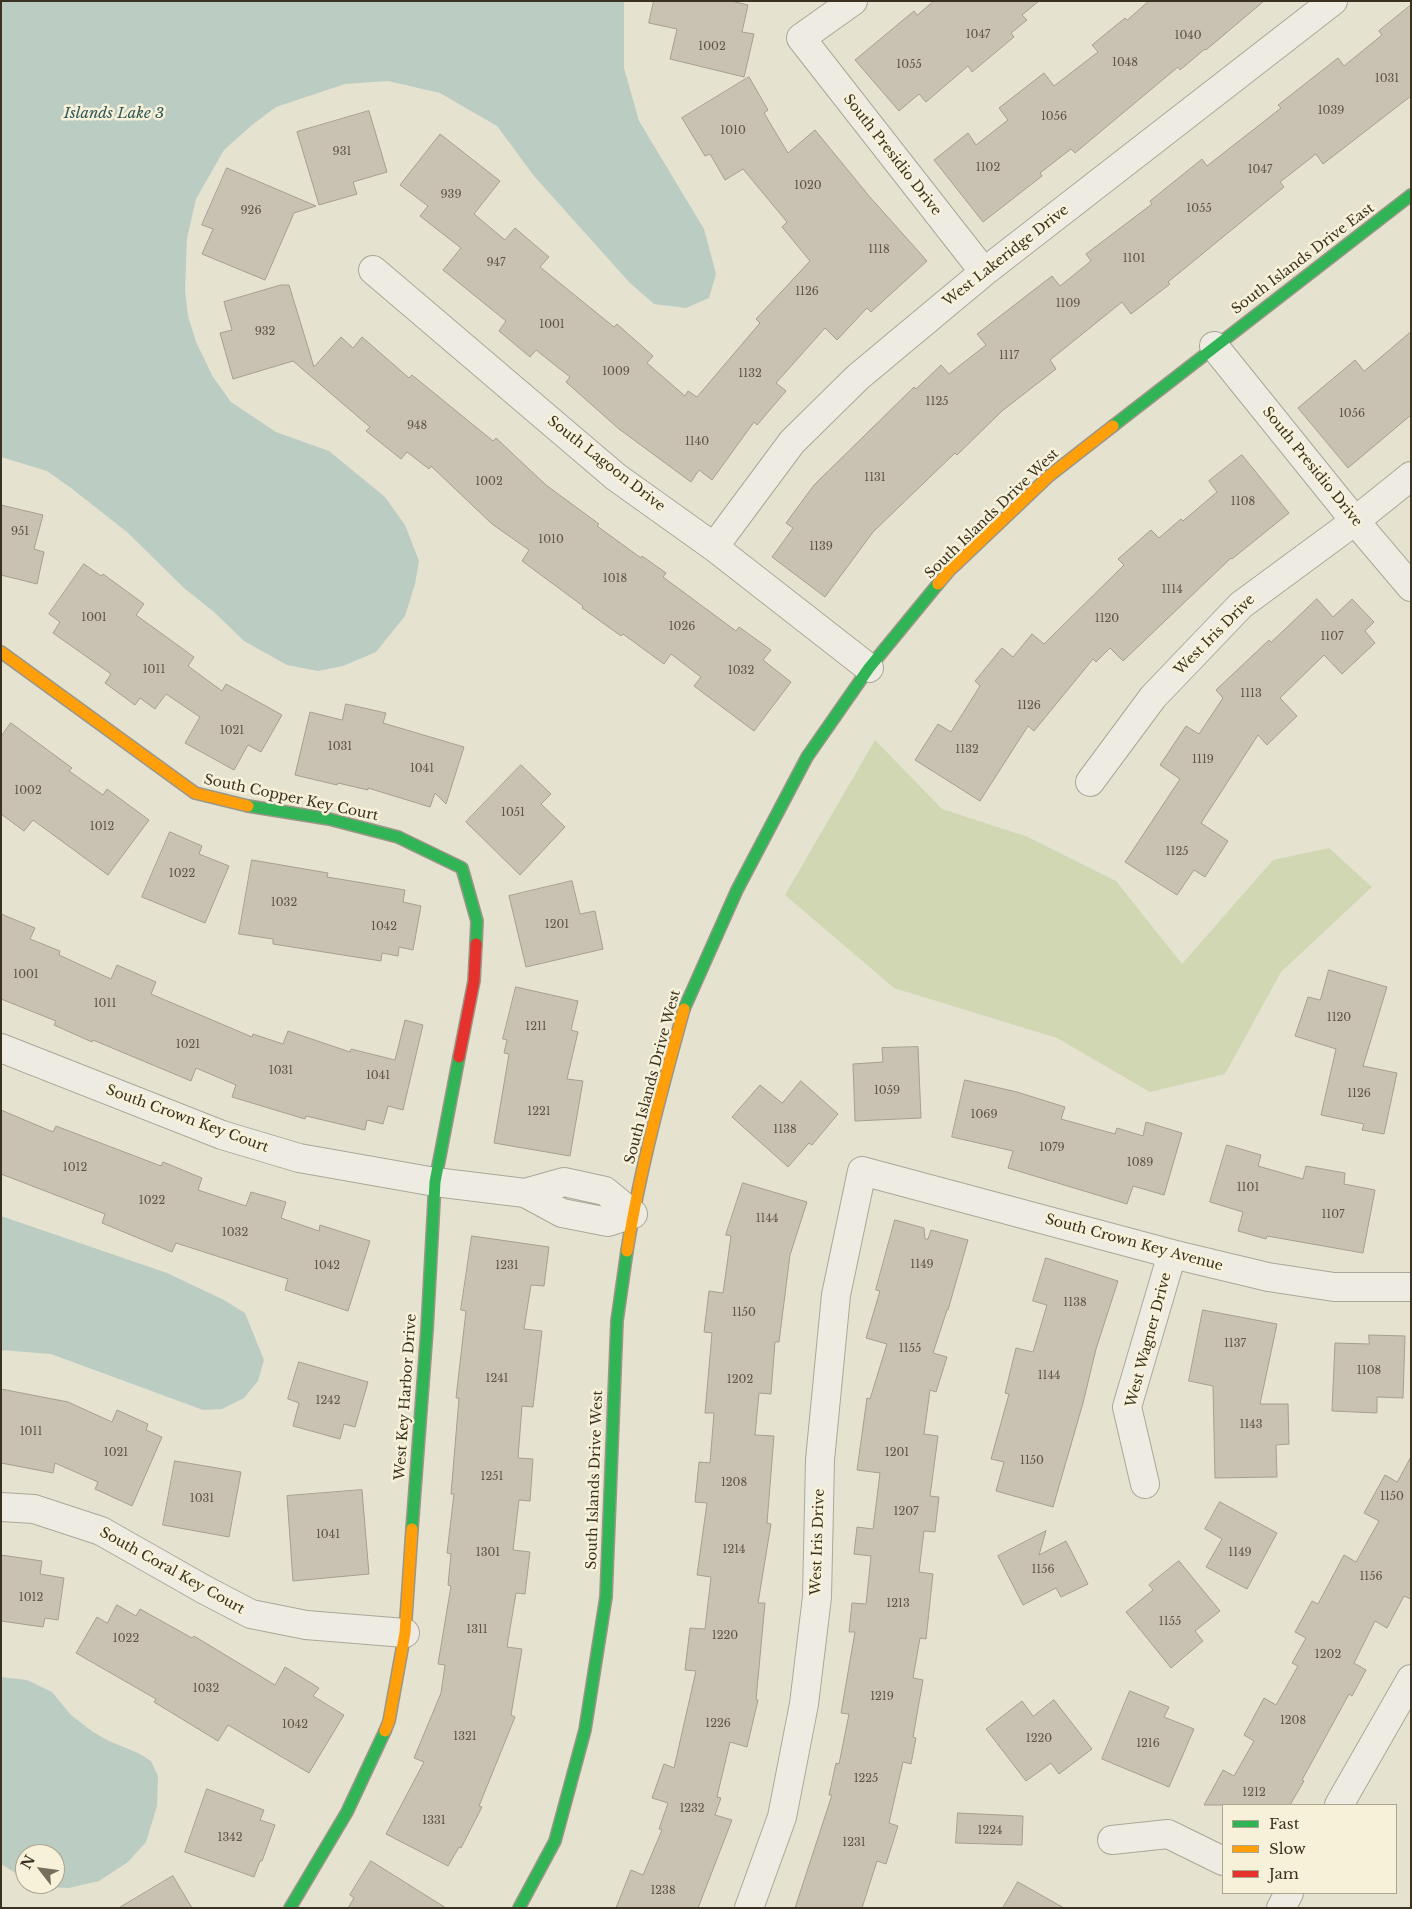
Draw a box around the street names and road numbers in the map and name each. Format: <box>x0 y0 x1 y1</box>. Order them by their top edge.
street label: South Presidio Drive <box>839 91 945 219</box>
street label: South Islands Drive East <box>1228 200 1378 318</box>
street label: West Lakeridge Drive <box>940 202 1072 310</box>
street label: South Presidio Drive <box>1259 404 1365 530</box>
street label: South Lagoon Drive <box>544 413 668 515</box>
street label: South Islands Drive West <box>922 446 1062 582</box>
street label: West Iris Drive <box>1171 591 1259 679</box>
street label: South Copper Key Court <box>202 771 380 825</box>
street label: South Islands Drive West <box>622 988 684 1166</box>
street label: South Crown Key Court <box>103 1082 271 1156</box>
street label: South Crown Key Avenue <box>1043 1211 1225 1275</box>
street label: West Wagner Drive <box>1123 1271 1175 1409</box>
street label: West Key Harbor Drive <box>392 1313 420 1481</box>
street label: South Islands Drive West <box>583 1390 607 1570</box>
street label: West Iris Drive <box>808 1488 828 1596</box>
street label: South Coral Key Court <box>97 1524 247 1618</box>

